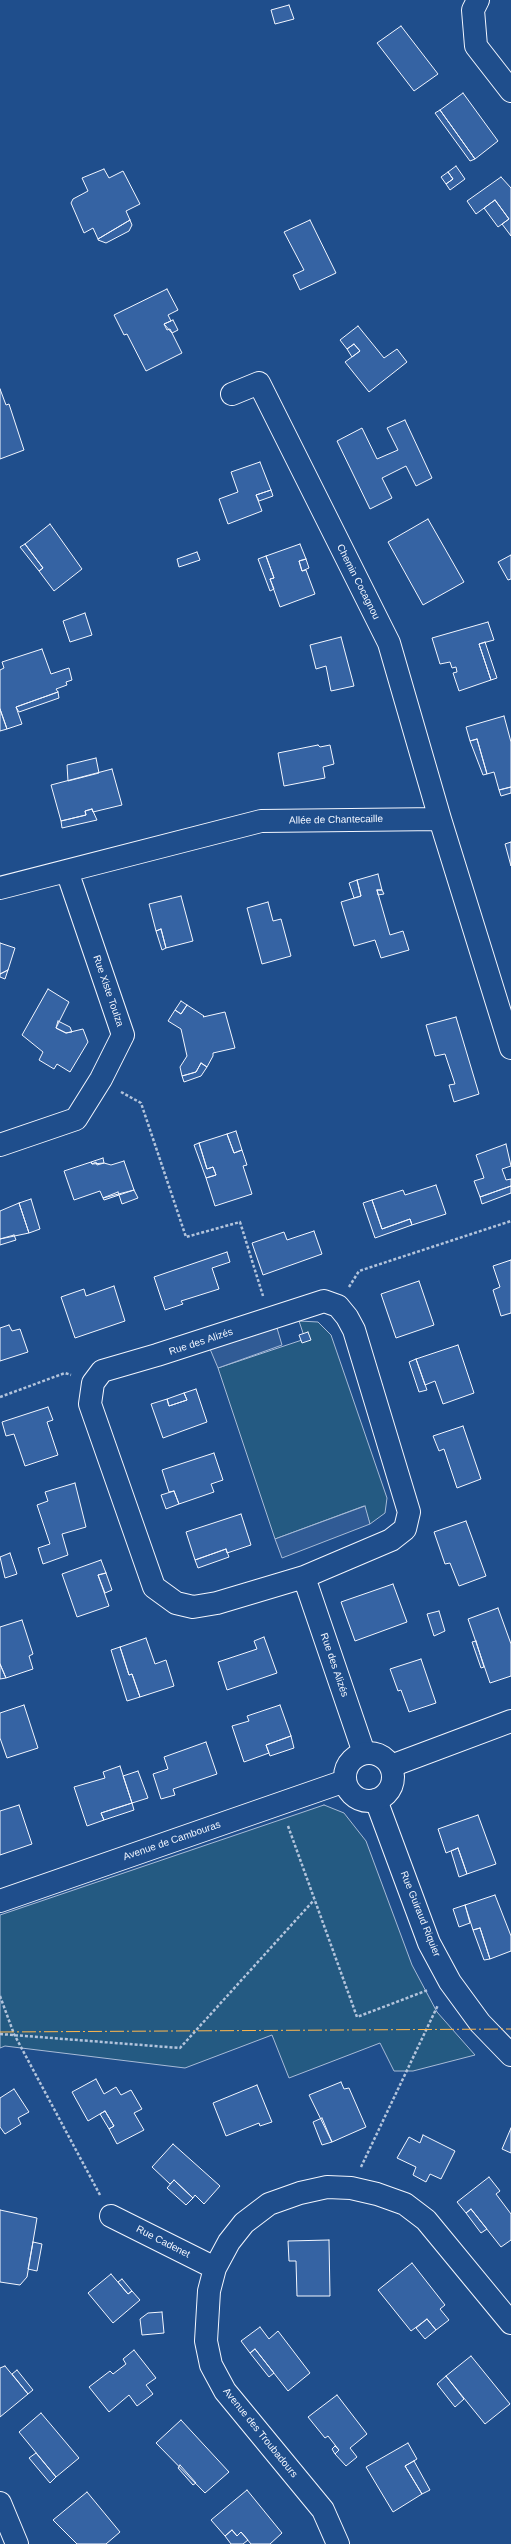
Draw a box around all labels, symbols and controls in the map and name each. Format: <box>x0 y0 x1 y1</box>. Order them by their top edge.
street label: Chemin Cocagnou <box>334 542 382 622</box>
street label: Allée de Chantecaille <box>289 813 383 827</box>
street label: Rue Xiste Toulza <box>90 954 126 1028</box>
street label: Rue des Alizés <box>167 1326 235 1358</box>
street label: Rue des Alizés <box>317 1632 351 1698</box>
street label: Avenue de Cambouras <box>122 1819 222 1863</box>
street label: Rue Guiraud Riquier <box>397 1869 443 1959</box>
street label: Rue Cadenet <box>134 2223 192 2261</box>
street label: Avenue des Troubadours <box>220 2386 300 2480</box>

